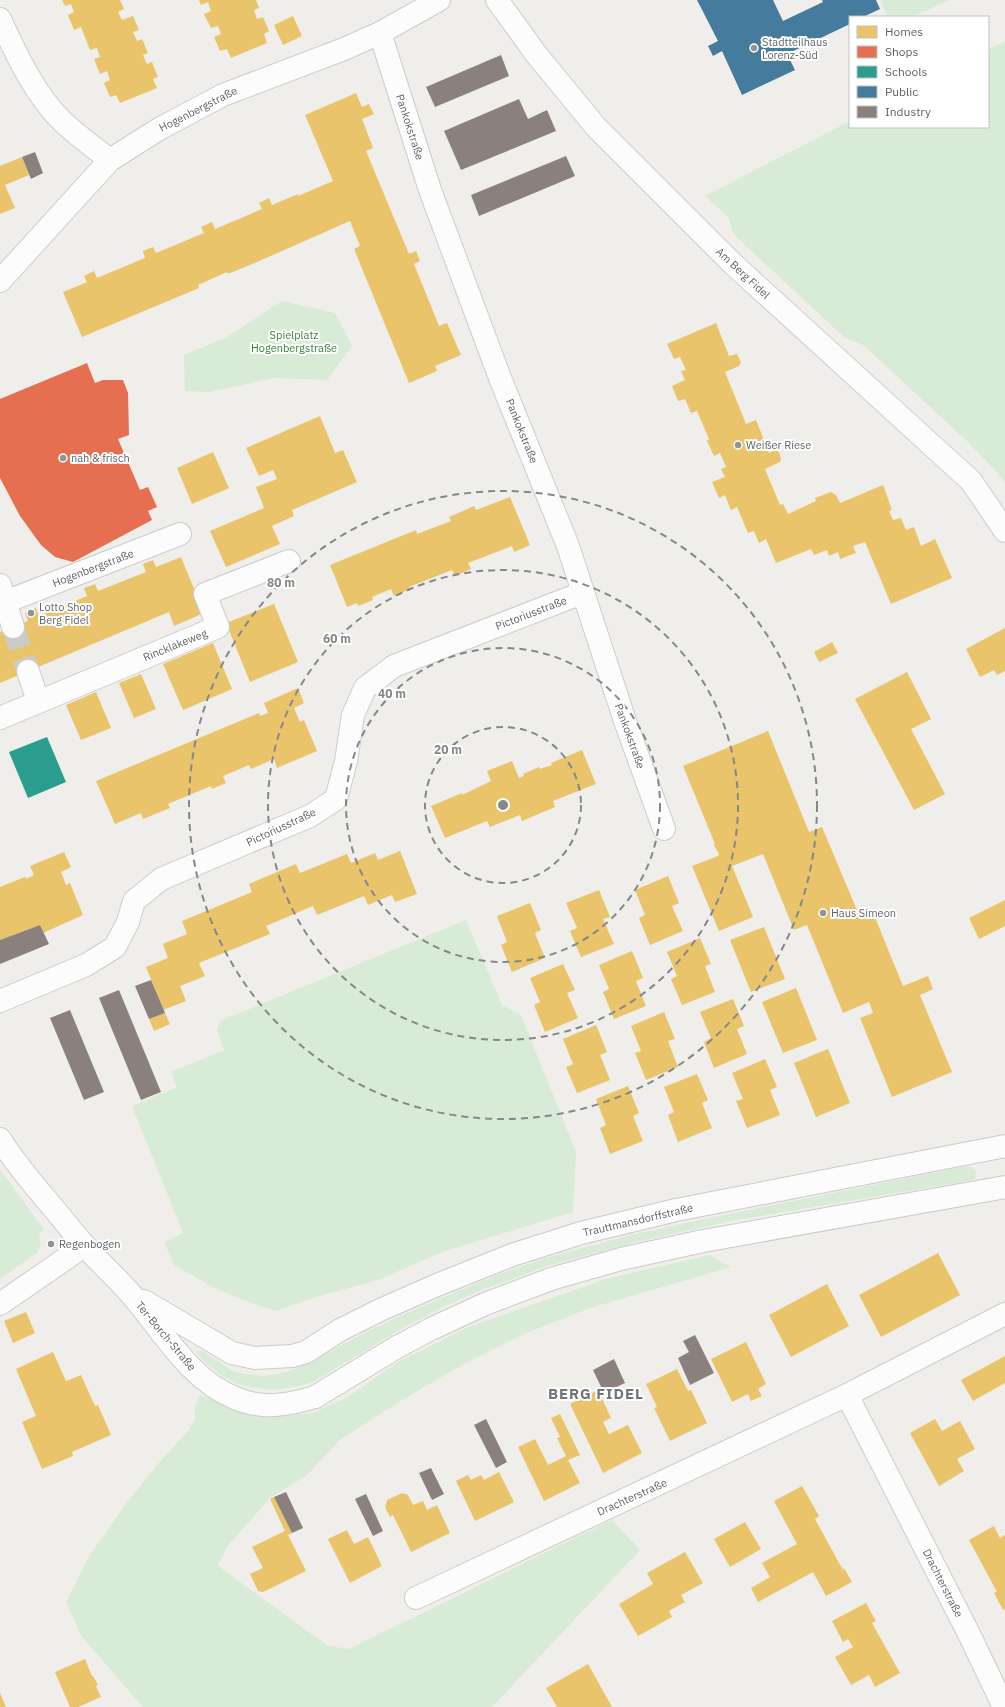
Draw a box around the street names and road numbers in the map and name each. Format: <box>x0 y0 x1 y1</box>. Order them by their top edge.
street label: Hogenbergstraße <box>156 83 240 135</box>
street label: Pankokstraße <box>393 92 427 162</box>
street label: Am Berg Fidel <box>713 244 773 302</box>
street label: Pankokstraße <box>503 397 541 465</box>
street label: Hogenbergstraße <box>50 546 136 590</box>
street label: Pictoriusstraße <box>493 593 569 633</box>
street label: Rincklakeweg <box>141 626 209 664</box>
street label: Pankokstraße <box>612 702 648 770</box>
street label: Pictoriusstraße <box>244 805 318 849</box>
street label: Trauttmansdorffstraße <box>582 1201 694 1239</box>
street label: Ter-Borch-Straße <box>133 1298 199 1374</box>
street label: Drachterstraße <box>595 1475 669 1519</box>
street label: Drachterstraße <box>920 1546 966 1620</box>

